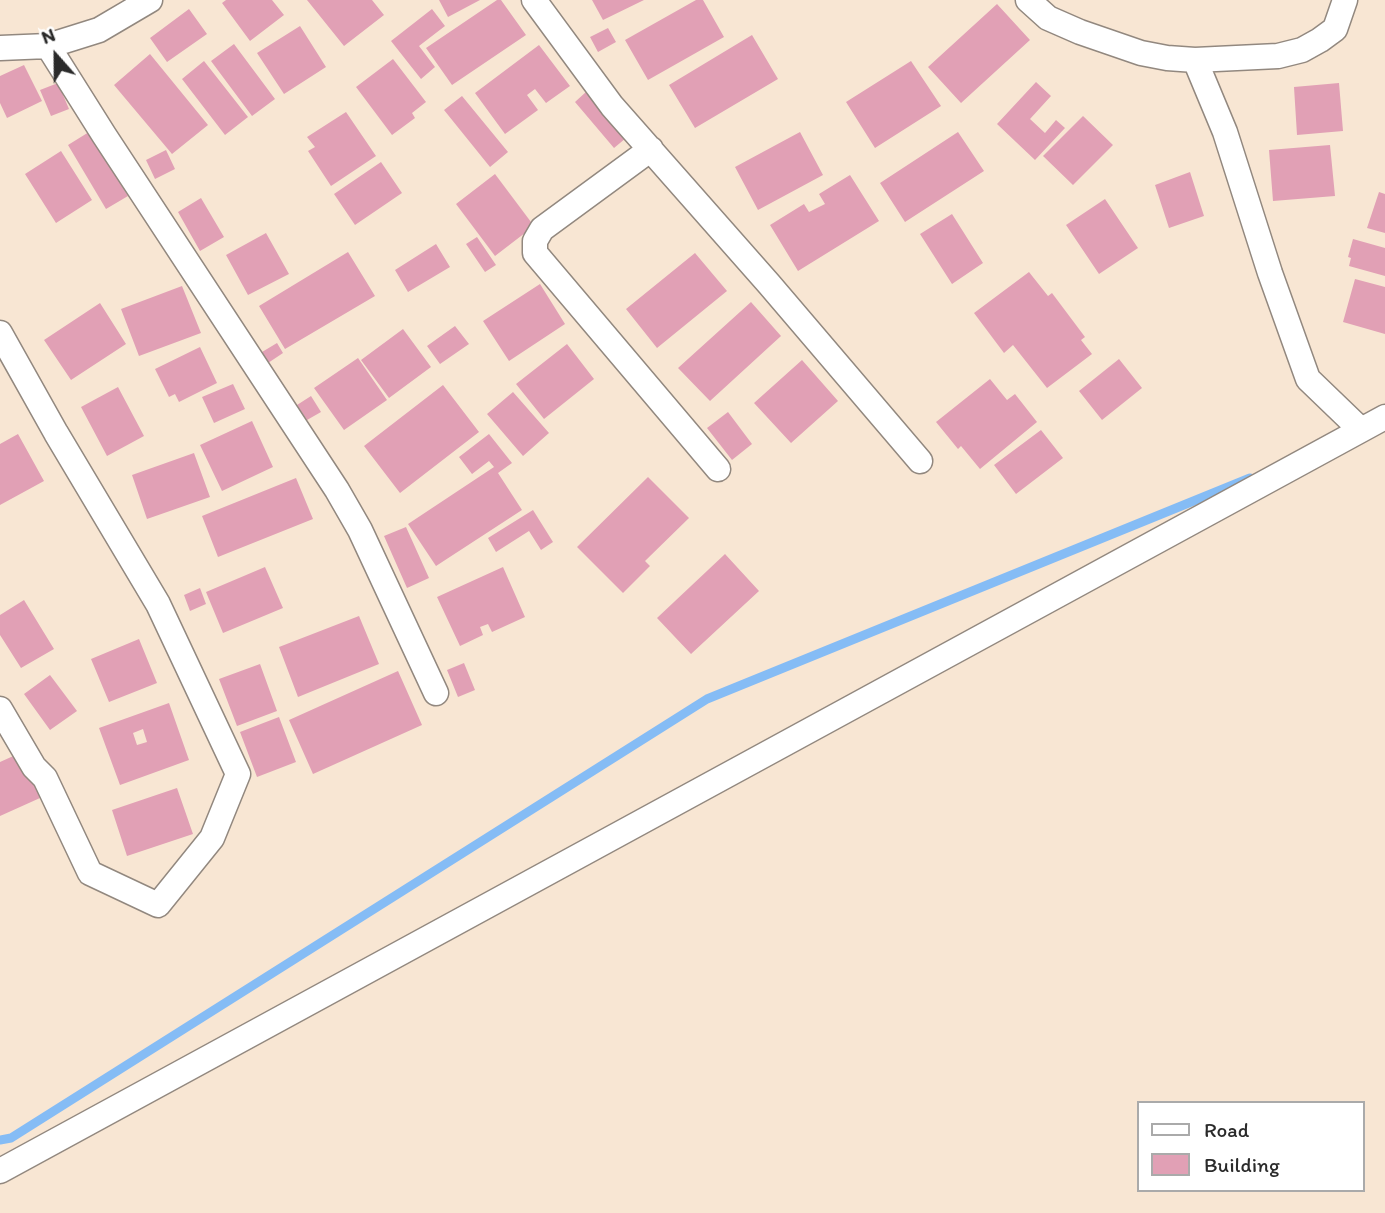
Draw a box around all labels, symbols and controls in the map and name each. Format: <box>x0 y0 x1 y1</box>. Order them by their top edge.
north arrow <box>21 21 91 91</box>
text: N <box>38 23 58 49</box>
legend <box>1136 1101 1364 1192</box>
text: Road <box>1204 1117 1249 1142</box>
text: Building <box>1204 1152 1280 1177</box>

